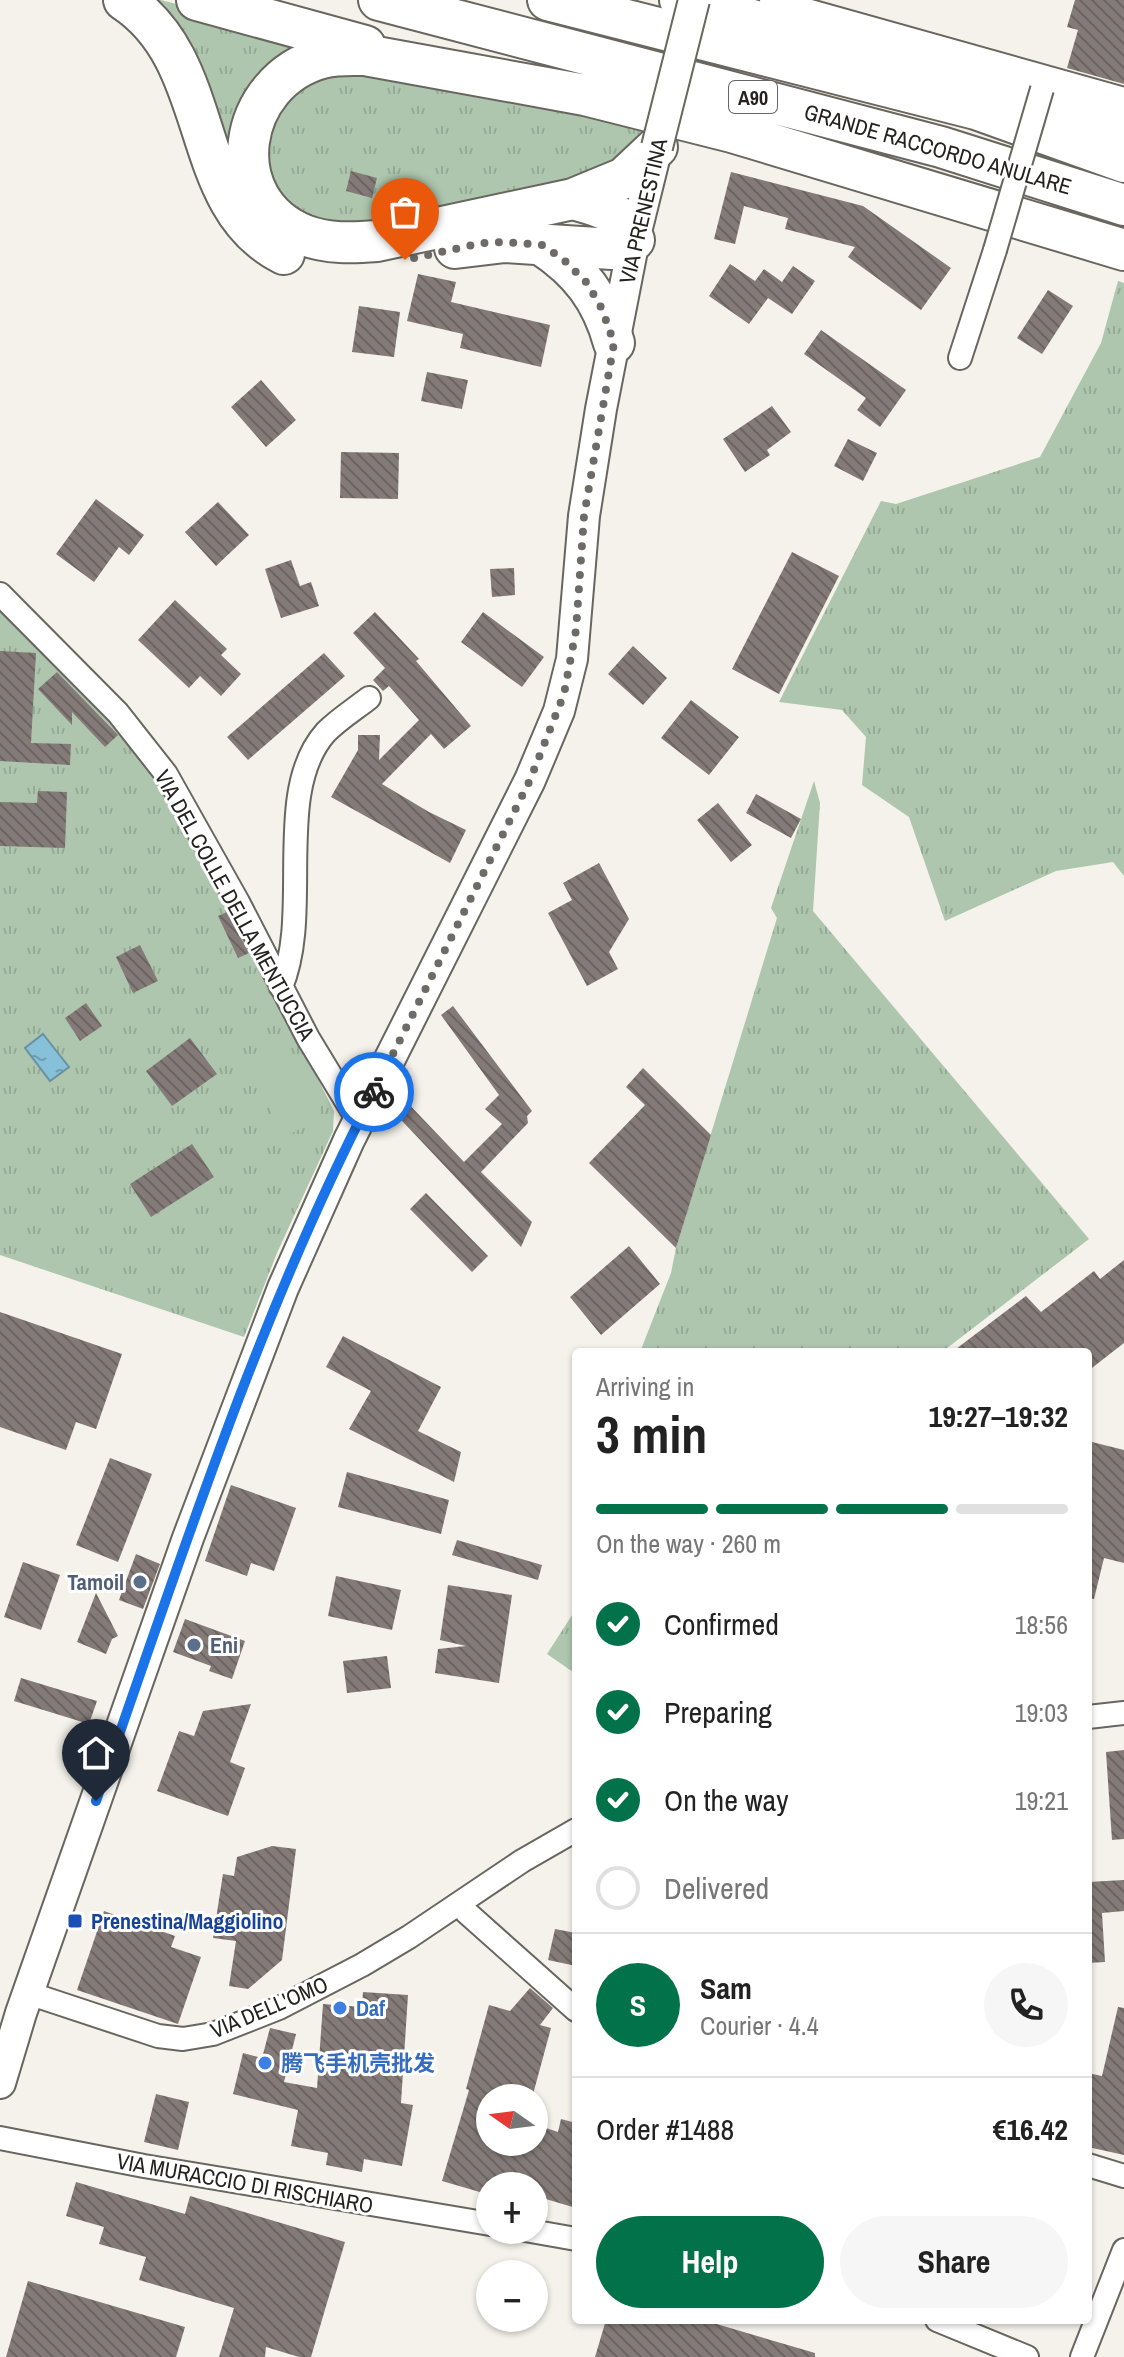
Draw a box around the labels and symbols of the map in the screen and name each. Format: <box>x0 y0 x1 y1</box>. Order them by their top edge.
road number: A90 <box>729 81 777 113</box>
street label: GRANDE RACCORDO ANULARE <box>801 96 1075 202</box>
street label: VIA PRENESTINA <box>612 134 675 287</box>
pin <box>371 178 439 260</box>
street label: VIA DEL COLLE DELLA MENTUCCIA <box>148 764 323 1047</box>
courier <box>334 1052 414 1132</box>
place label: Tamoil <box>67 1567 124 1597</box>
marker: Tamoil <box>131 1573 149 1591</box>
place label: Eni <box>210 1630 238 1660</box>
marker: Eni <box>185 1636 203 1654</box>
pin <box>62 1719 130 1801</box>
place label: Prenestina/Maggiolino <box>91 1906 283 1936</box>
marker: Prenestina/Maggiolino <box>66 1912 84 1930</box>
street label: VIA DELL'OMO <box>206 1969 332 2045</box>
place label: Daf <box>356 1993 385 2023</box>
marker: Daf <box>331 1999 349 2017</box>
place label: 腾飞手机壳批发 <box>281 2048 435 2078</box>
marker: 腾飞手机壳批发 <box>256 2054 274 2072</box>
north arrow <box>476 2084 548 2156</box>
street label: VIA MURACCIO DI RISCHIARO <box>115 2146 375 2220</box>

